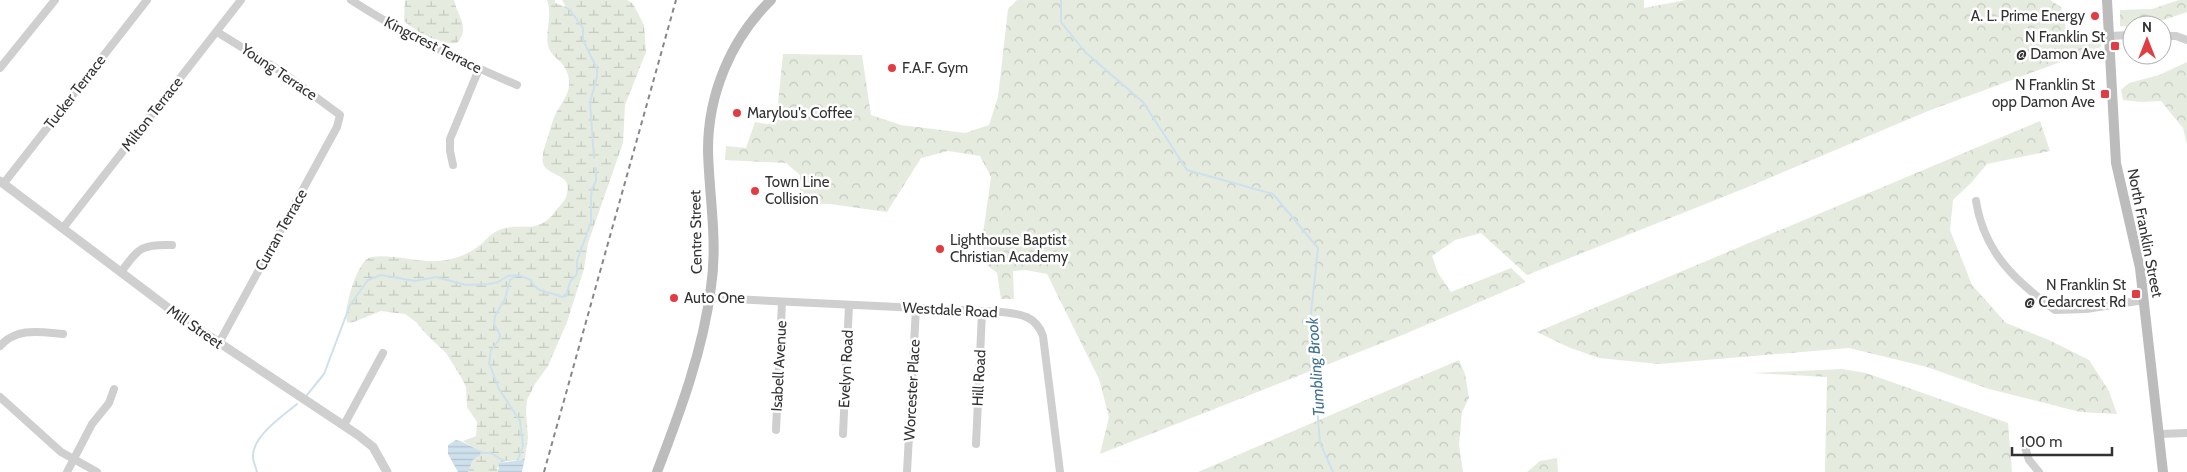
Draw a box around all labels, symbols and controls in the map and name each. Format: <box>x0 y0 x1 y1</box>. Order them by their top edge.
place label: A. L. Prime Energy <box>1971 7 2085 25</box>
marker: A. L. Prime Energy <box>2089 10 2101 22</box>
street label: Kingcrest Terrace <box>381 13 485 77</box>
north arrow <box>2122 15 2172 65</box>
text: N <box>2142 18 2152 36</box>
place label: N Franklin St @ Damon Ave <box>2016 28 2105 63</box>
street label: Young Terrace <box>237 39 321 104</box>
marker: N Franklin St @ Damon Ave <box>2109 40 2121 52</box>
street label: Tucker Terrace <box>41 51 110 133</box>
place label: F.A.F. Gym <box>902 59 968 77</box>
marker: F.A.F. Gym <box>886 62 898 74</box>
street label: Milton Terrace <box>117 73 187 155</box>
place label: N Franklin St opp Damon Ave <box>1992 76 2095 111</box>
marker: N Franklin St opp Damon Ave <box>2099 88 2111 100</box>
place label: Marylou's Coffee <box>747 104 853 122</box>
marker: Marylou's Coffee <box>731 107 743 119</box>
street label: North Franklin Street <box>2124 167 2166 299</box>
place label: Town Line Collision <box>765 173 830 208</box>
marker: Town Line Collision <box>749 185 761 197</box>
street label: Curran Terrace <box>251 186 311 274</box>
street label: Centre Street <box>686 190 706 274</box>
place label: Lighthouse Baptist Christian Academy <box>950 231 1069 266</box>
marker: Lighthouse Baptist Christian Academy <box>934 243 946 255</box>
place label: N Franklin St @ Cedarcrest Rd <box>2024 276 2126 311</box>
marker: N Franklin St @ Cedarcrest Rd <box>2130 288 2142 300</box>
place label: Auto One <box>684 289 745 307</box>
marker: Auto One <box>668 292 680 304</box>
street label: Westdale Road <box>902 299 998 321</box>
street label: Mill Street <box>164 301 226 353</box>
water label: Tumbling Brook <box>1302 316 1328 417</box>
street label: Isabell Avenue <box>768 320 790 412</box>
street label: Evelyn Road <box>835 329 857 409</box>
street label: Worcester Place <box>900 339 924 441</box>
street label: Hill Road <box>969 349 989 407</box>
scale bar <box>2012 424 2112 456</box>
text: 100 m <box>2020 433 2062 451</box>

